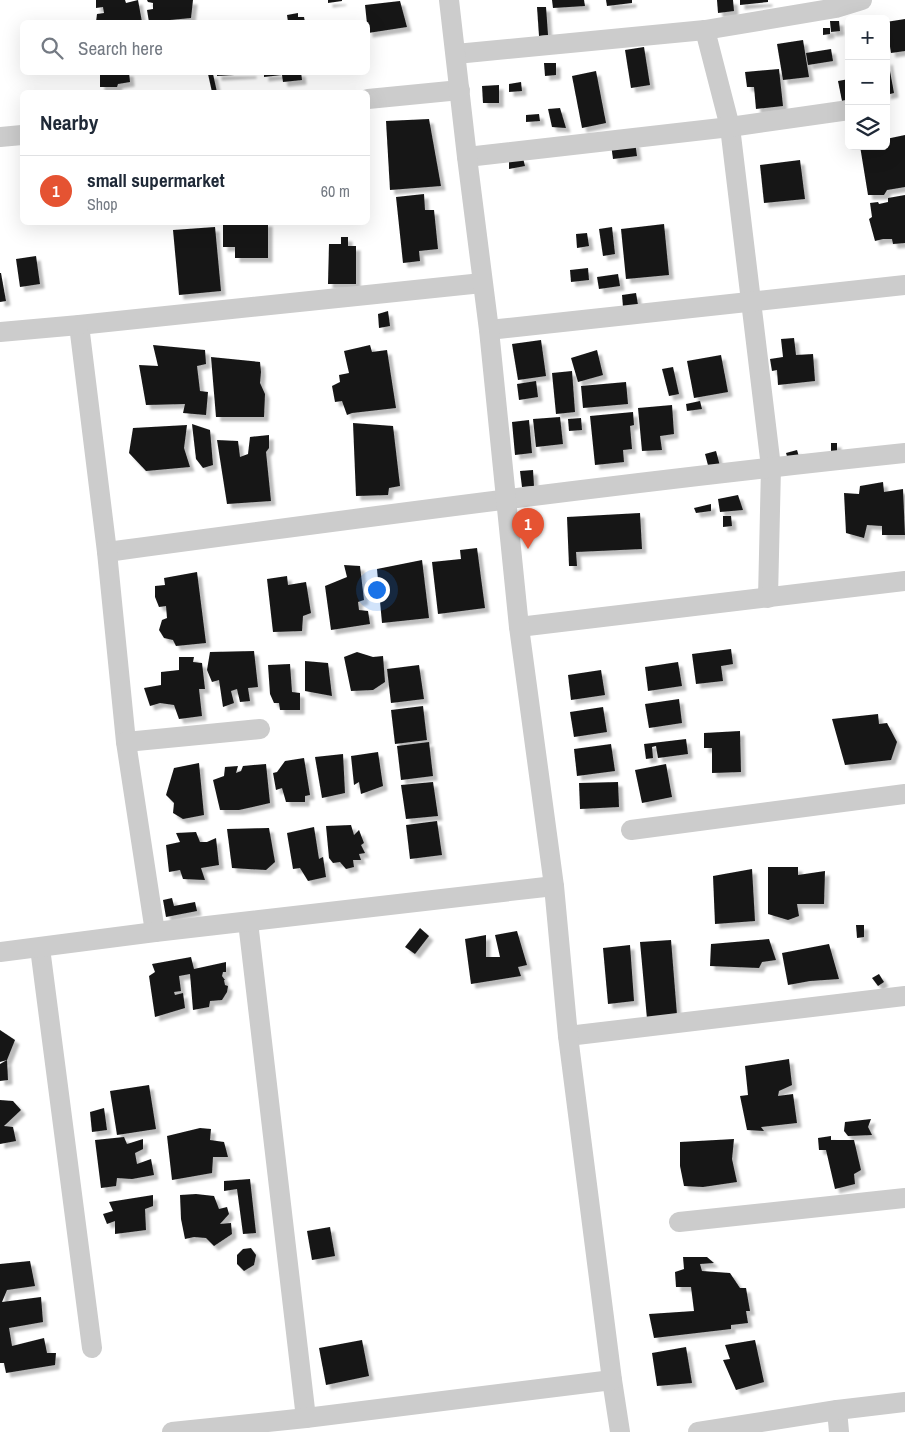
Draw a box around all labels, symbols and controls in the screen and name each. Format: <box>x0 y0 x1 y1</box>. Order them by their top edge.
map controls <box>845 15 890 150</box>
button: + <box>845 15 890 60</box>
search box <box>20 20 370 75</box>
icon: search <box>38 34 66 62</box>
text: Search here <box>78 35 163 61</box>
button: − <box>845 60 890 105</box>
button: layers <box>845 105 890 150</box>
text: Nearby <box>40 108 98 137</box>
text: small supermarket <box>87 167 225 193</box>
text: 1 <box>52 180 60 202</box>
text: 60 m <box>321 180 350 202</box>
text: Shop <box>87 193 118 215</box>
pin: 1 <box>512 508 544 549</box>
your location <box>364 577 390 603</box>

